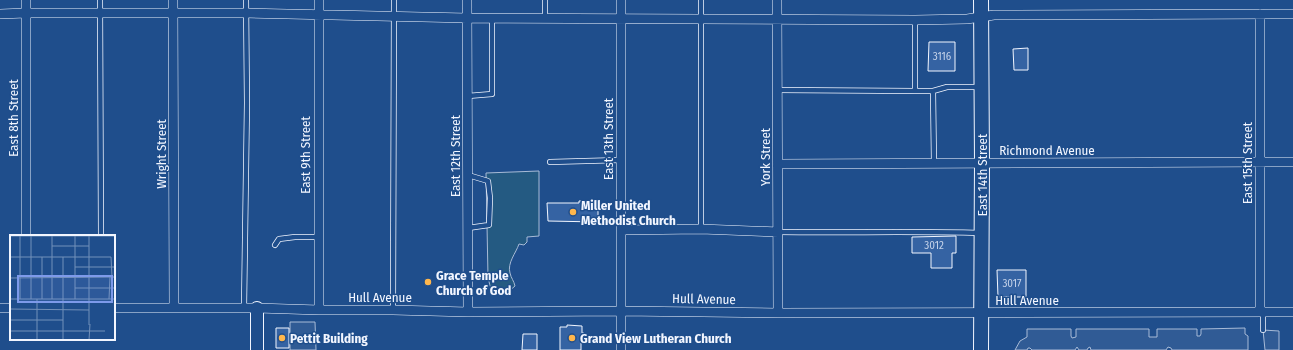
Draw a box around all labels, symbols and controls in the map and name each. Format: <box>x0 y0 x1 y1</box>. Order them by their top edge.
house number: 3116 <box>933 50 952 63</box>
street label: East 8th Street <box>6 78 21 157</box>
street label: East 13th Street <box>601 97 616 180</box>
street label: East 12th Street <box>448 114 463 197</box>
street label: East 9th Street <box>298 115 313 194</box>
street label: Wright Street <box>154 118 169 189</box>
street label: East 15th Street <box>1240 121 1255 204</box>
street label: York Street <box>758 127 773 186</box>
street label: East 14th Street <box>975 133 990 216</box>
street label: Richmond Avenue <box>999 143 1095 158</box>
place label: Miller United Methodist Church <box>581 198 676 228</box>
marker: Miller United Methodist Church <box>568 207 578 217</box>
inset map <box>10 235 115 340</box>
house number: 3012 <box>924 239 944 252</box>
place label: Grace Temple Church of God <box>436 268 511 298</box>
marker: Grace Temple Church of God <box>423 277 433 287</box>
house number: 3017 <box>1002 277 1022 290</box>
street label: Hull Avenue <box>348 290 412 305</box>
street label: Hull Avenue <box>672 291 736 307</box>
street label: Hull Avenue <box>995 293 1059 308</box>
place label: Pettit Building <box>290 331 368 346</box>
place label: Grand View Lutheran Church <box>580 331 732 346</box>
marker: Pettit Building <box>277 333 287 343</box>
marker: Grand View Lutheran Church <box>567 333 577 343</box>

